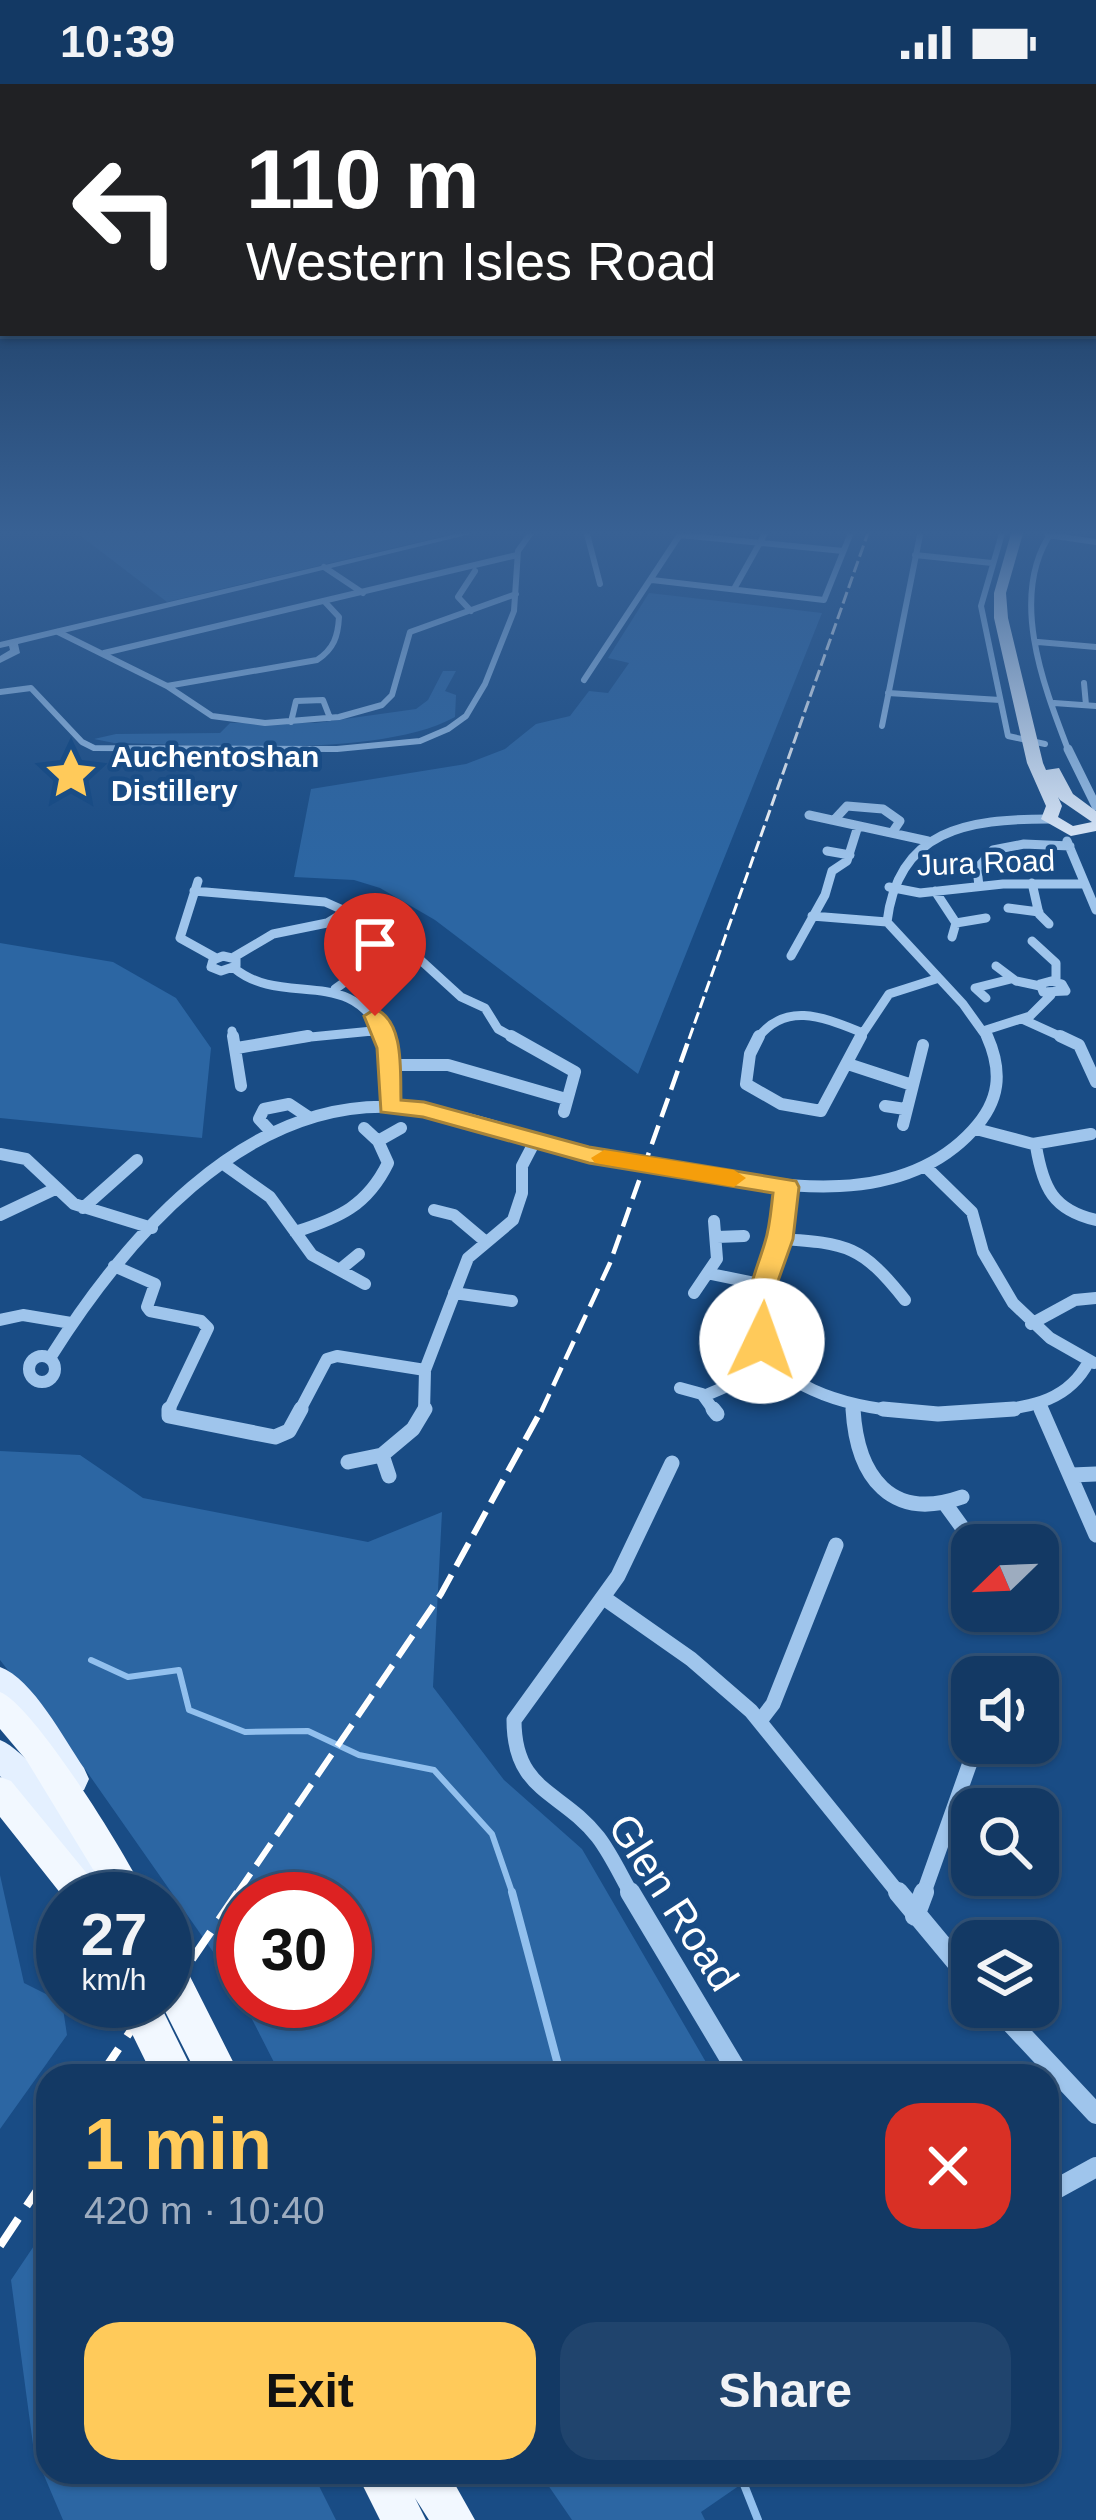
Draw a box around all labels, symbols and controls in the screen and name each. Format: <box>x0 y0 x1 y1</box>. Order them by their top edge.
text: 10:39 <box>60 16 175 67</box>
icon: left <box>48 132 204 288</box>
text: 110 m <box>246 132 480 226</box>
text: Western Isles Road <box>246 231 716 291</box>
place label: Auchentoshan Distillery <box>111 740 319 807</box>
place icon: Auchentoshan Distillery <box>42 745 100 803</box>
street label: Jura Road <box>916 844 1056 881</box>
pin <box>324 893 426 1016</box>
icon: arrive <box>342 911 408 977</box>
position arrow <box>699 1278 825 1404</box>
north arrow <box>951 1524 1059 1632</box>
map controls <box>951 1524 1059 2028</box>
button: sound <box>951 1656 1059 1764</box>
button: search <box>951 1788 1059 1896</box>
street label: Glen Road <box>599 1805 748 1999</box>
speed limit sign: 30 <box>216 1872 372 2028</box>
text: 27 <box>81 1901 147 1968</box>
button: layers <box>951 1920 1059 2028</box>
text: km/h <box>81 1963 147 1996</box>
button: close <box>885 2103 1011 2229</box>
text: 1 min <box>84 2104 272 2184</box>
text: 420 m · 10:40 <box>84 2189 325 2232</box>
button: Exit <box>84 2322 536 2460</box>
button: Share <box>560 2322 1011 2460</box>

